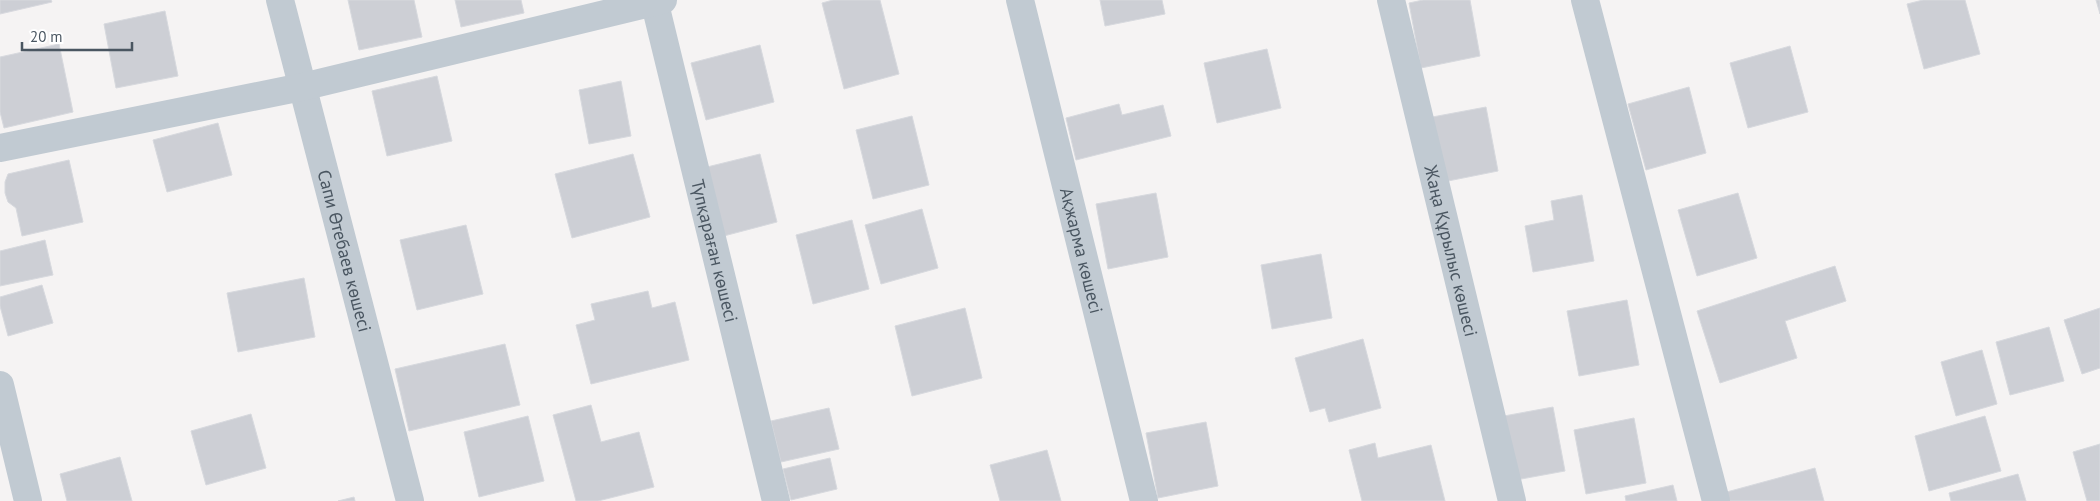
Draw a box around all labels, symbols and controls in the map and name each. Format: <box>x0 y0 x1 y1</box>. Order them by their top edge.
scale bar <box>22 20 132 52</box>
text: 20 m <box>30 27 63 46</box>
street label: Жаңа Құрылыс көшесі <box>1420 162 1483 339</box>
street label: Сапи Өтебаев көшесі <box>313 167 377 334</box>
street label: Түпқараған көшесі <box>687 177 744 325</box>
street label: Ақжарма көшесі <box>1055 185 1109 316</box>

